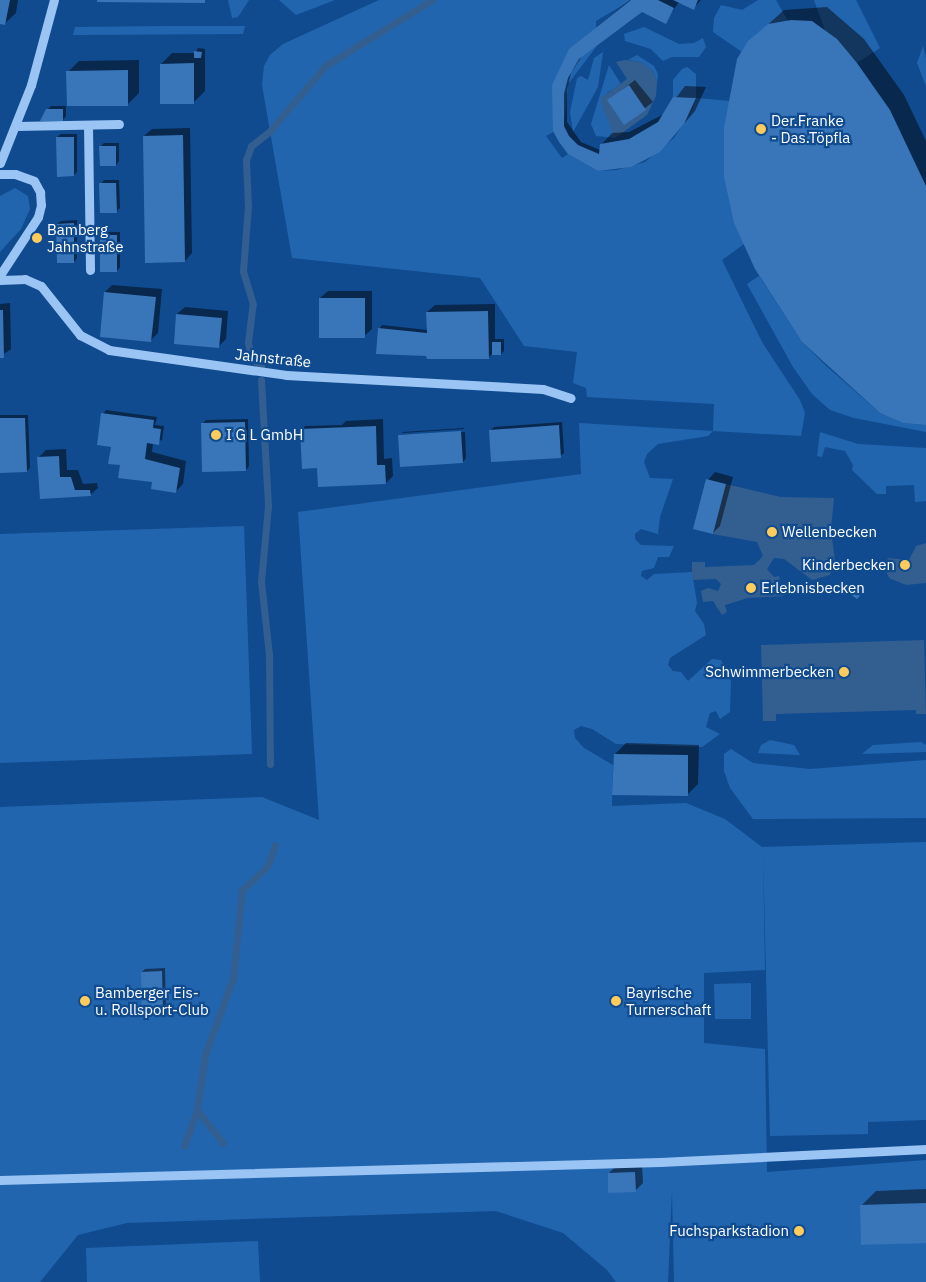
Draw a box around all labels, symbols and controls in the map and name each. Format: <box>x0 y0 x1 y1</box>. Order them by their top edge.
place label: Der.Franke - Das.Töpfla <box>771 111 850 146</box>
marker: Der.Franke - Das.Töpfla <box>755 123 767 135</box>
place label: Bamberg Jahnstraße <box>47 220 123 255</box>
marker: Bamberg Jahnstraße <box>31 232 43 244</box>
street label: Jahnstraße <box>234 345 312 371</box>
place label: I G L GmbH <box>226 426 303 444</box>
marker: I G L GmbH <box>210 429 222 441</box>
place label: Wellenbecken <box>782 523 877 541</box>
marker: Wellenbecken <box>766 526 778 538</box>
place label: Kinderbecken <box>802 556 895 574</box>
marker: Kinderbecken <box>899 559 911 571</box>
place label: Erlebnisbecken <box>761 579 865 597</box>
marker: Erlebnisbecken <box>745 582 757 594</box>
place label: Schwimmerbecken <box>705 663 834 681</box>
marker: Schwimmerbecken <box>838 666 850 678</box>
place label: Bamberger Eis- u. Rollsport-Club <box>95 983 209 1018</box>
place label: Bayrische Turnerschaft <box>626 983 712 1018</box>
marker: Bamberger Eis- u. Rollsport-Club <box>79 995 91 1007</box>
marker: Bayrische Turnerschaft <box>610 995 622 1007</box>
place label: Fuchsparkstadion <box>669 1222 789 1240</box>
marker: Fuchsparkstadion <box>793 1225 805 1237</box>

